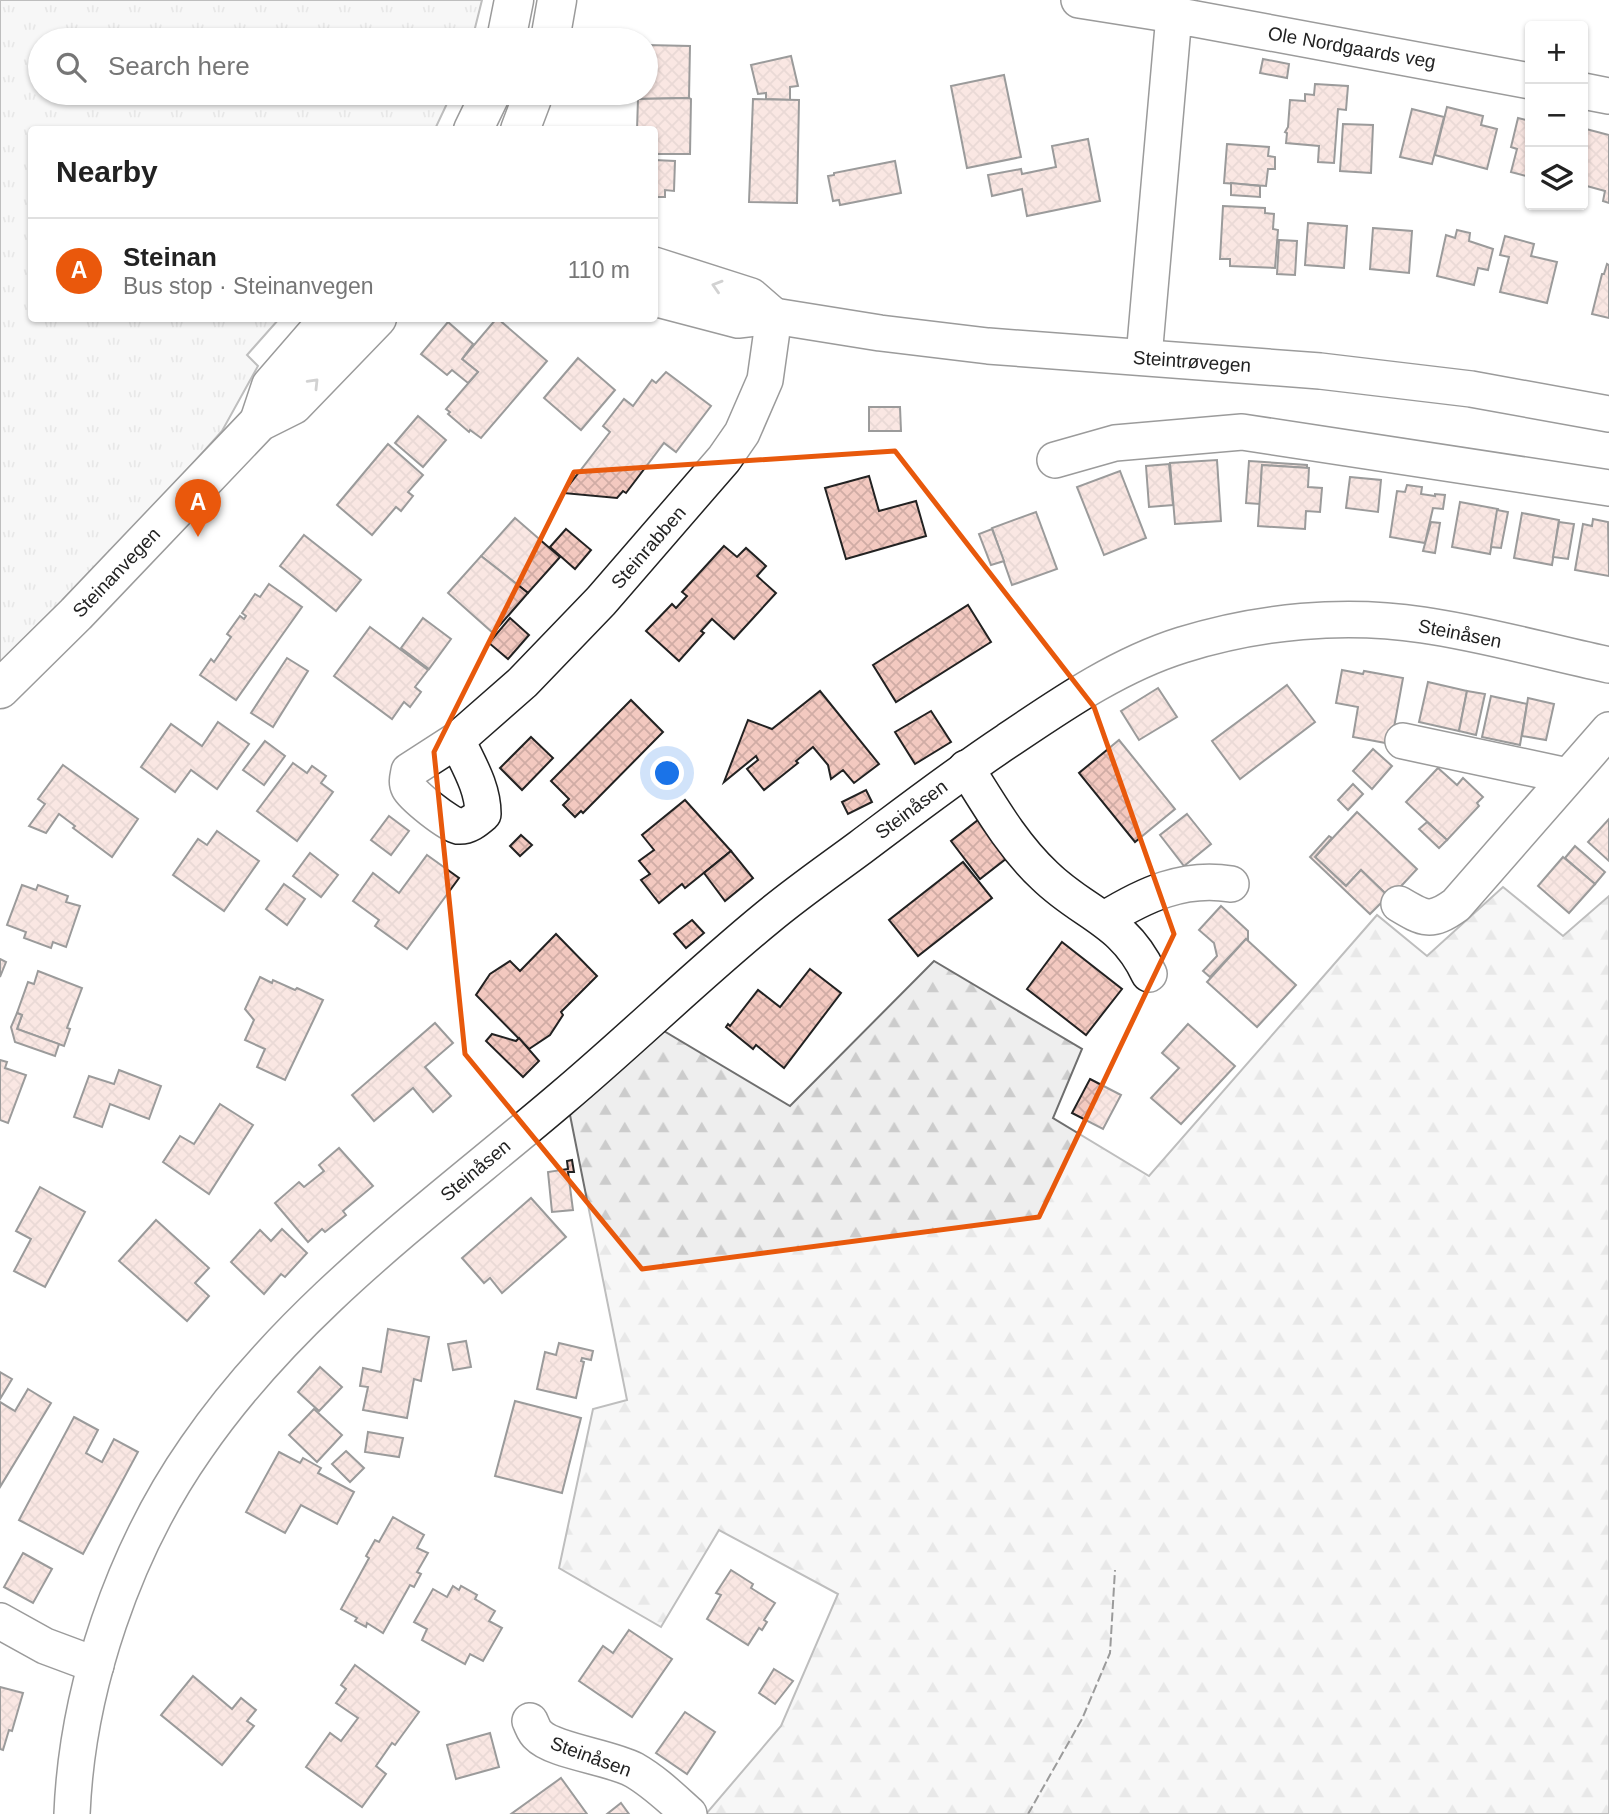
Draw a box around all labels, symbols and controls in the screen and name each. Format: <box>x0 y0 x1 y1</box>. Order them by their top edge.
map controls <box>1525 21 1588 210</box>
button: + <box>1525 21 1588 84</box>
street label: Ole Nordgaards veg <box>1266 22 1437 73</box>
search box <box>28 28 658 105</box>
icon: search <box>52 48 90 86</box>
text: Search here <box>108 51 250 81</box>
button: − <box>1525 84 1588 147</box>
button: layers <box>1525 147 1588 210</box>
text: Nearby <box>56 155 158 188</box>
text: Steinan <box>123 242 217 272</box>
text: A <box>71 257 87 283</box>
text: 110 m <box>568 257 630 283</box>
text: Bus stop · Steinanvegen <box>123 273 374 299</box>
one-way arrow <box>711 280 724 294</box>
street label: Steintrøvegen <box>1132 347 1252 376</box>
one-way arrow <box>306 379 319 392</box>
pin: A <box>175 479 221 537</box>
street label: Steinrabben <box>607 502 690 593</box>
street label: Steinanvegen <box>68 523 164 621</box>
street label: Steinåsen <box>1416 615 1503 652</box>
your location <box>650 756 684 790</box>
street label: Steinåsen <box>871 776 951 843</box>
street label: Steinåsen <box>436 1135 514 1206</box>
street label: Steinåsen <box>548 1732 634 1781</box>

